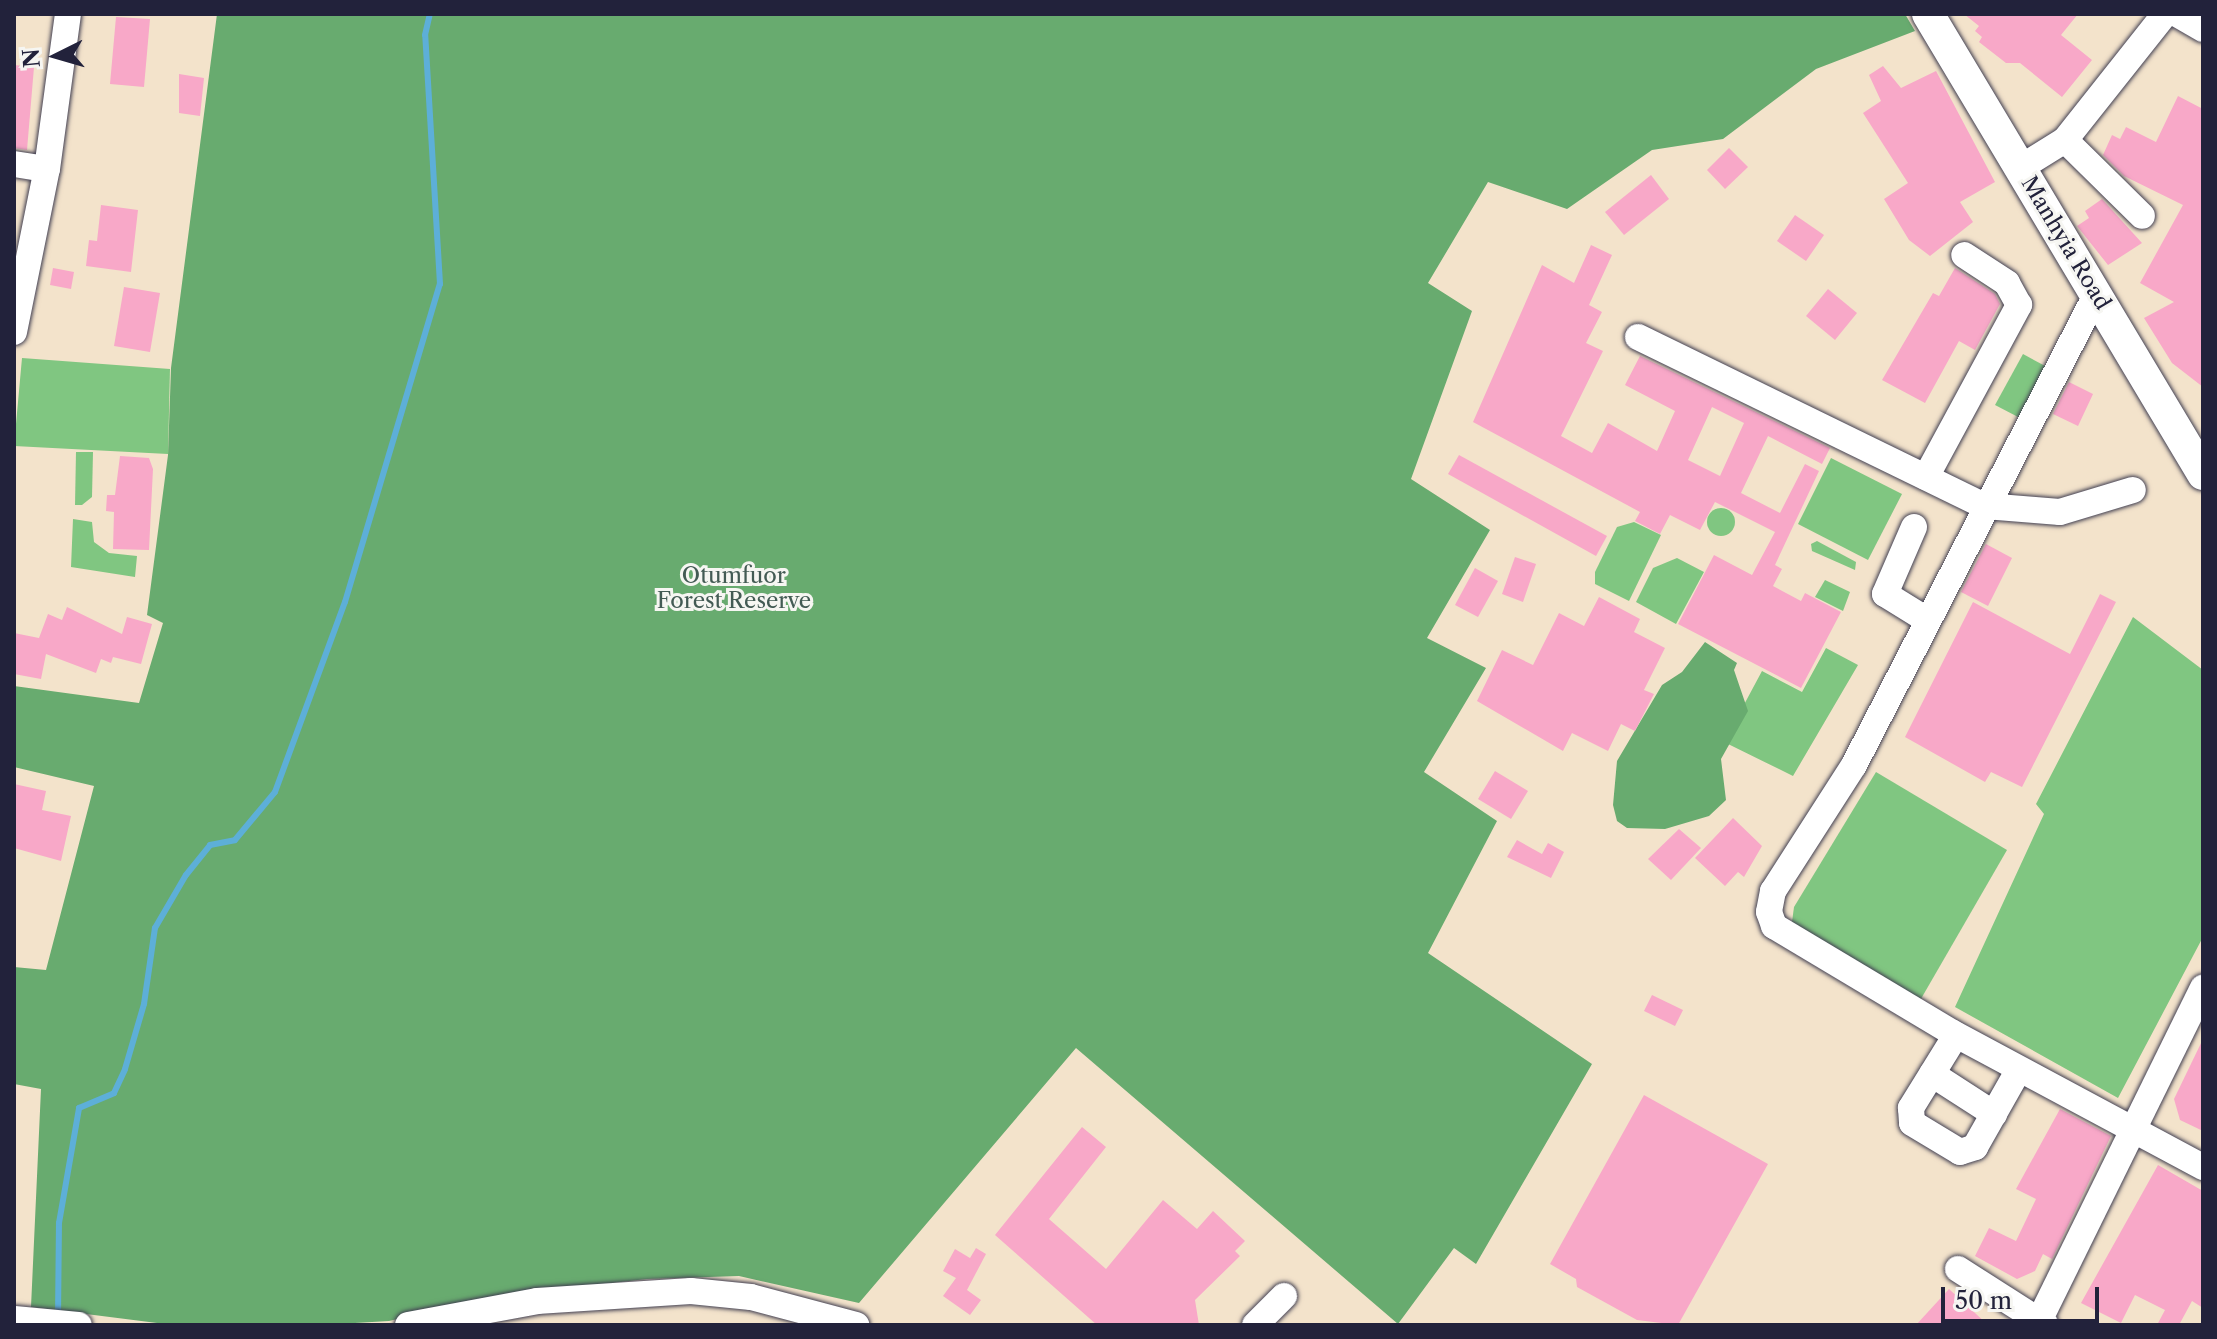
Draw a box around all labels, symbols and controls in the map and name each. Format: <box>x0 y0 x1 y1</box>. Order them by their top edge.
north arrow <box>16 16 96 96</box>
text: N <box>17 47 46 69</box>
street label: Manhyia Road <box>2016 171 2116 315</box>
park label: Otumfuor Forest Reserve <box>657 562 811 614</box>
scale bar <box>1945 1271 2103 1321</box>
text: 50 m <box>1955 1286 2012 1315</box>

